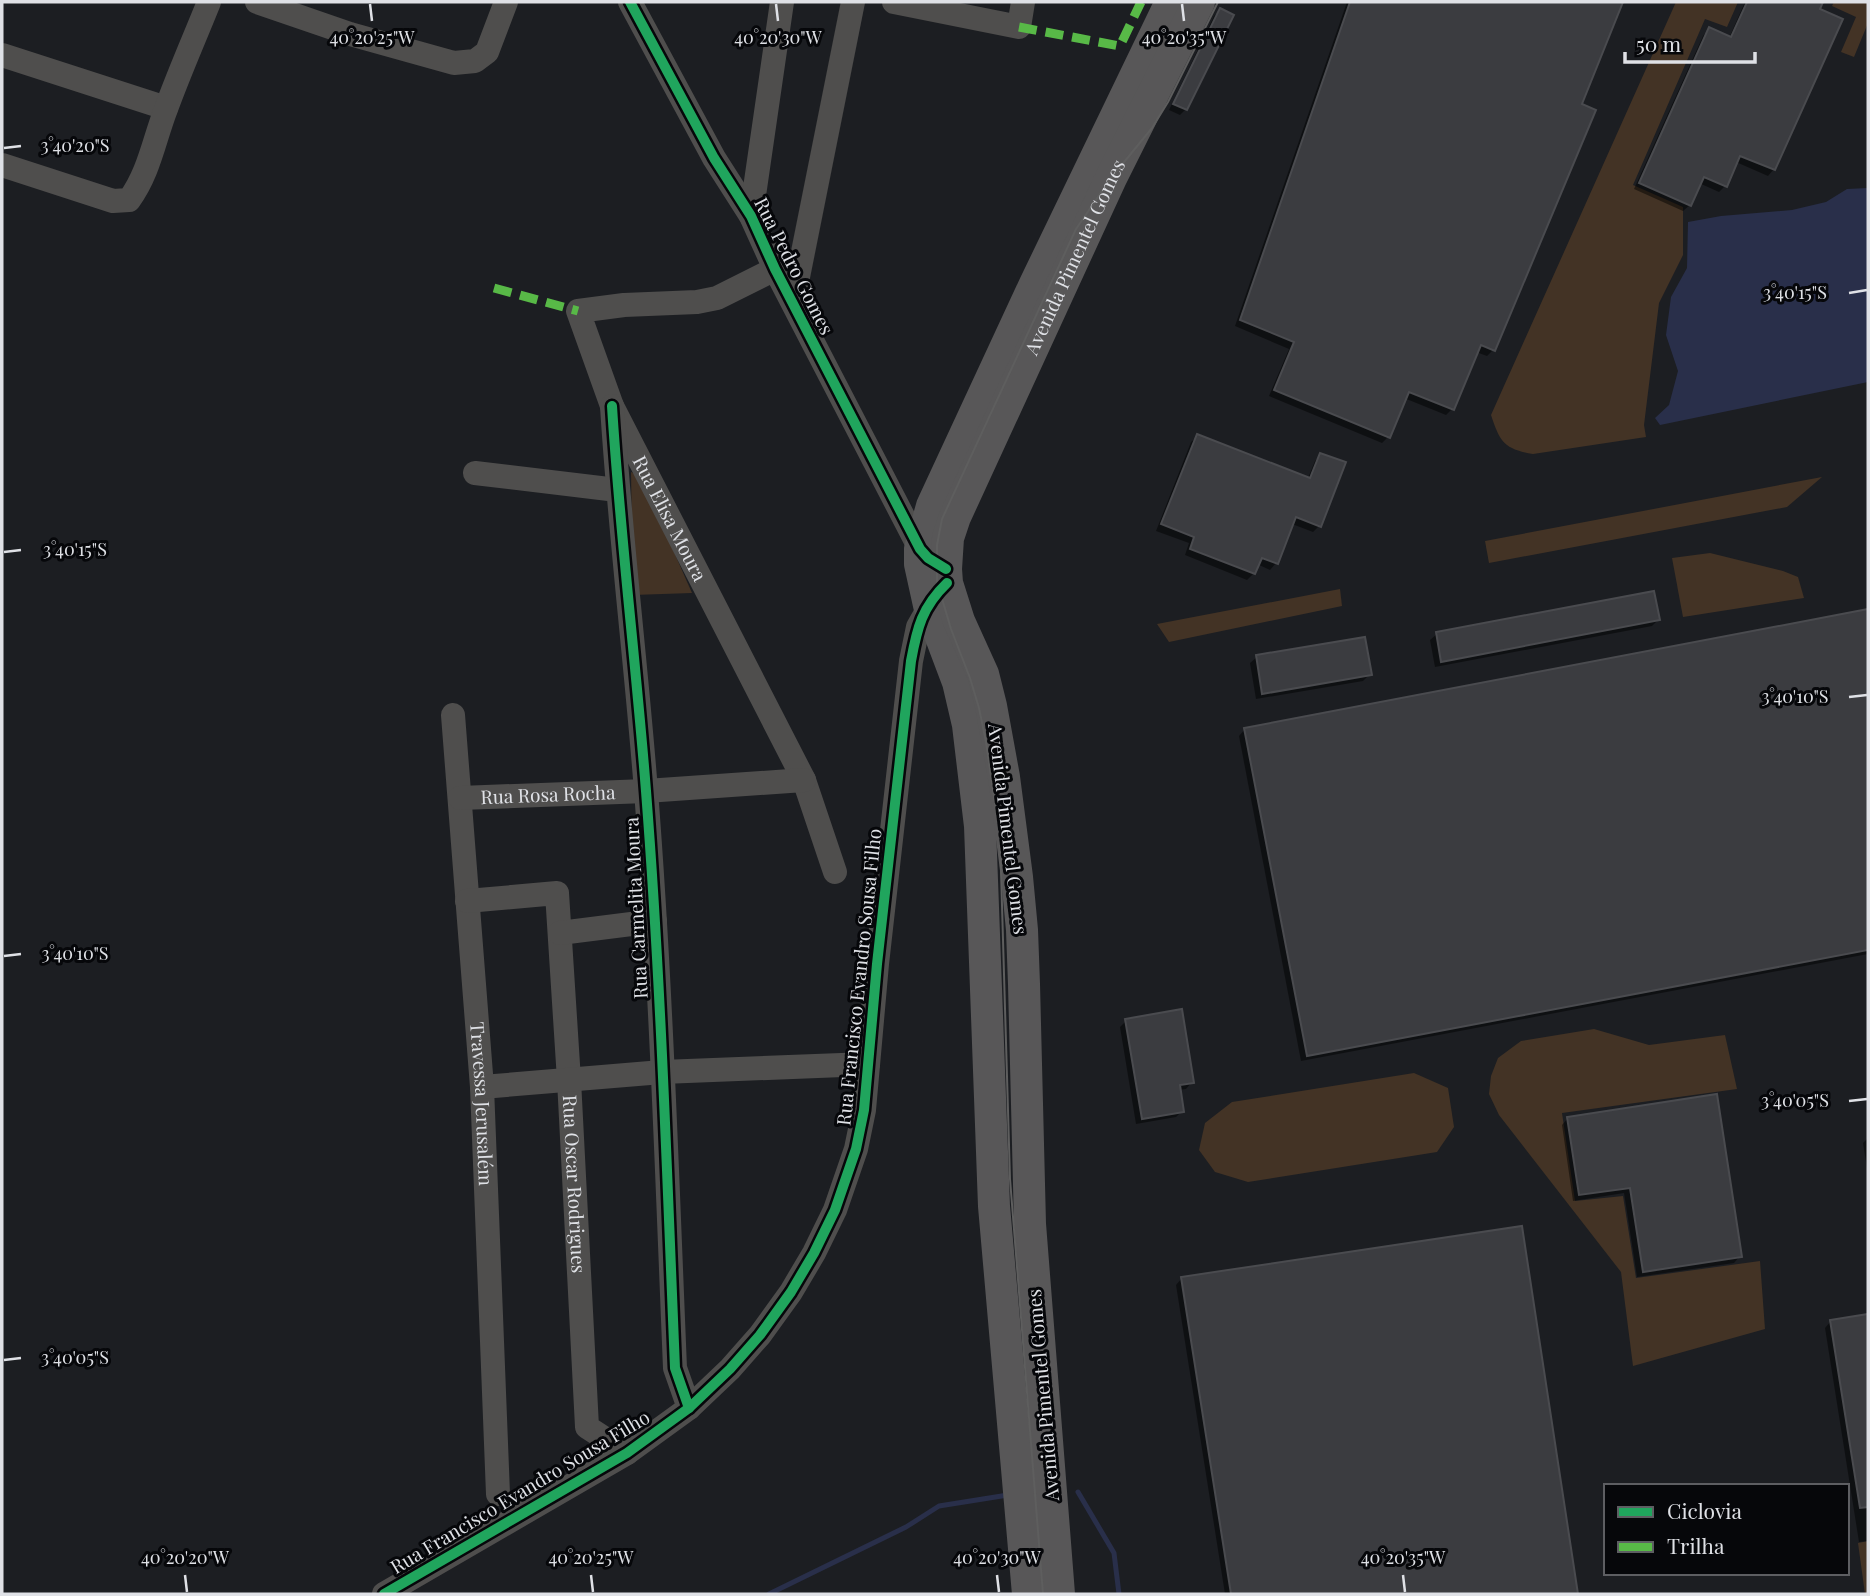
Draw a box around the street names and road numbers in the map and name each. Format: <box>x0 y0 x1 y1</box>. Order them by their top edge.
street label: Avenida Pimentel Gomes <box>1017 154 1130 359</box>
street label: Rua Pedro Gomes <box>749 192 841 339</box>
street label: Rua Elisa Moura <box>628 451 714 586</box>
street label: Avenida Pimentel Gomes <box>983 721 1035 936</box>
street label: Rua Rosa Rocha <box>480 778 616 809</box>
street label: Rua Carmelita Moura <box>617 816 653 1000</box>
street label: Rua Francisco Evandro Sousa Filho <box>829 827 887 1127</box>
street label: Travessa Jerusalém <box>465 1021 500 1186</box>
street label: Rua Oscar Rodrigues <box>558 1094 593 1274</box>
street label: Avenida Pimentel Gomes <box>1020 1288 1064 1503</box>
street label: Rua Francisco Evandro Sousa Filho <box>385 1403 654 1579</box>

